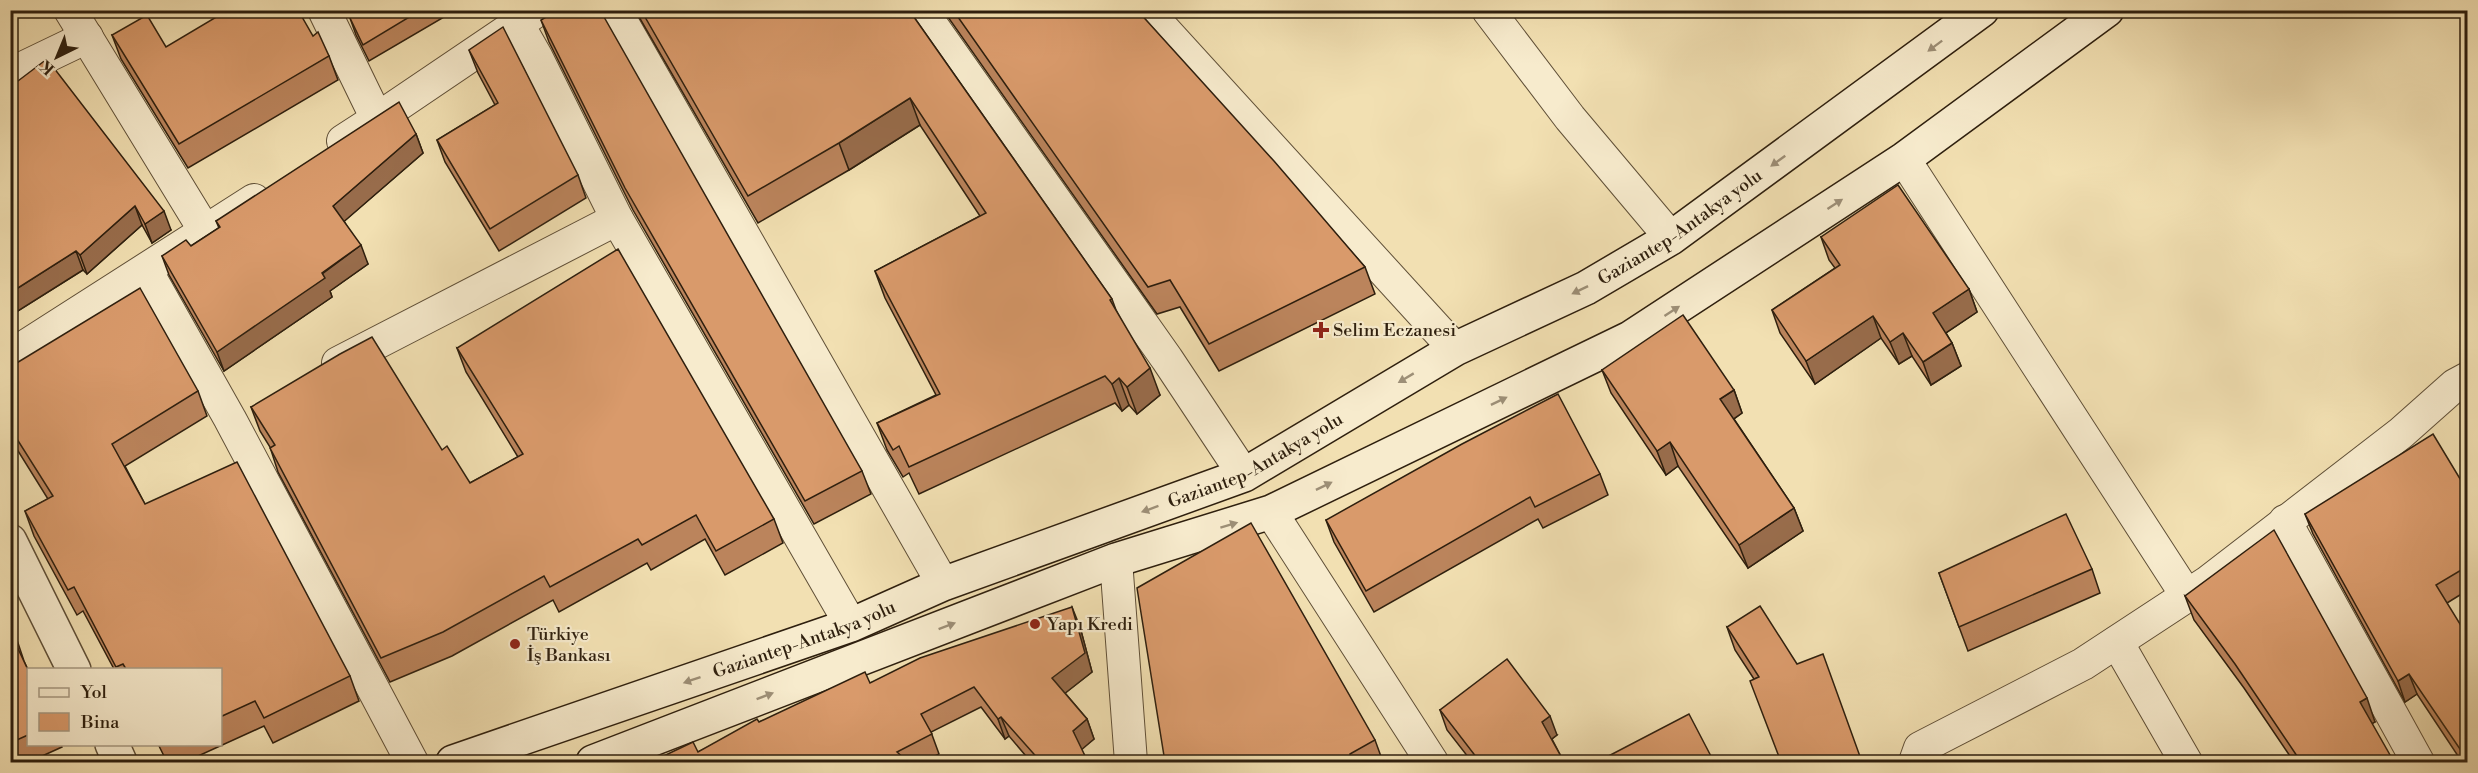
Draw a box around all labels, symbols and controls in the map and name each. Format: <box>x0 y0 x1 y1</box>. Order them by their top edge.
north arrow <box>27 27 87 87</box>
one-way arrow <box>1928 39 1943 51</box>
text: K <box>35 55 59 79</box>
one-way arrow <box>1770 155 1786 167</box>
street label: Gaziantep-Antakya yolu <box>1594 164 1767 291</box>
one-way arrow <box>1827 198 1843 209</box>
one-way arrow <box>1571 286 1588 295</box>
one-way arrow <box>1663 305 1680 316</box>
place label: Selim Eczanesi <box>1333 319 1456 342</box>
marker: Selim Eczanesi <box>1314 323 1328 337</box>
one-way arrow <box>1397 373 1414 383</box>
one-way arrow <box>1491 397 1508 406</box>
street label: Gaziantep-Antakya yolu <box>1165 407 1348 514</box>
one-way arrow <box>1315 482 1332 491</box>
one-way arrow <box>1141 505 1159 515</box>
one-way arrow <box>1220 520 1238 529</box>
street label: Gaziantep-Antakya yolu <box>710 595 900 684</box>
place label: Yapı Kredi <box>1046 613 1133 636</box>
marker: Yapı Kredi <box>1028 617 1042 631</box>
one-way arrow <box>938 620 956 630</box>
place label: Türkiye İş Bankası <box>527 623 611 667</box>
marker: Türkiye İş Bankası <box>508 637 522 651</box>
legend <box>27 668 222 746</box>
one-way arrow <box>683 675 701 685</box>
text: Yol <box>80 681 108 704</box>
one-way arrow <box>756 691 774 700</box>
text: Bina <box>80 711 120 734</box>

